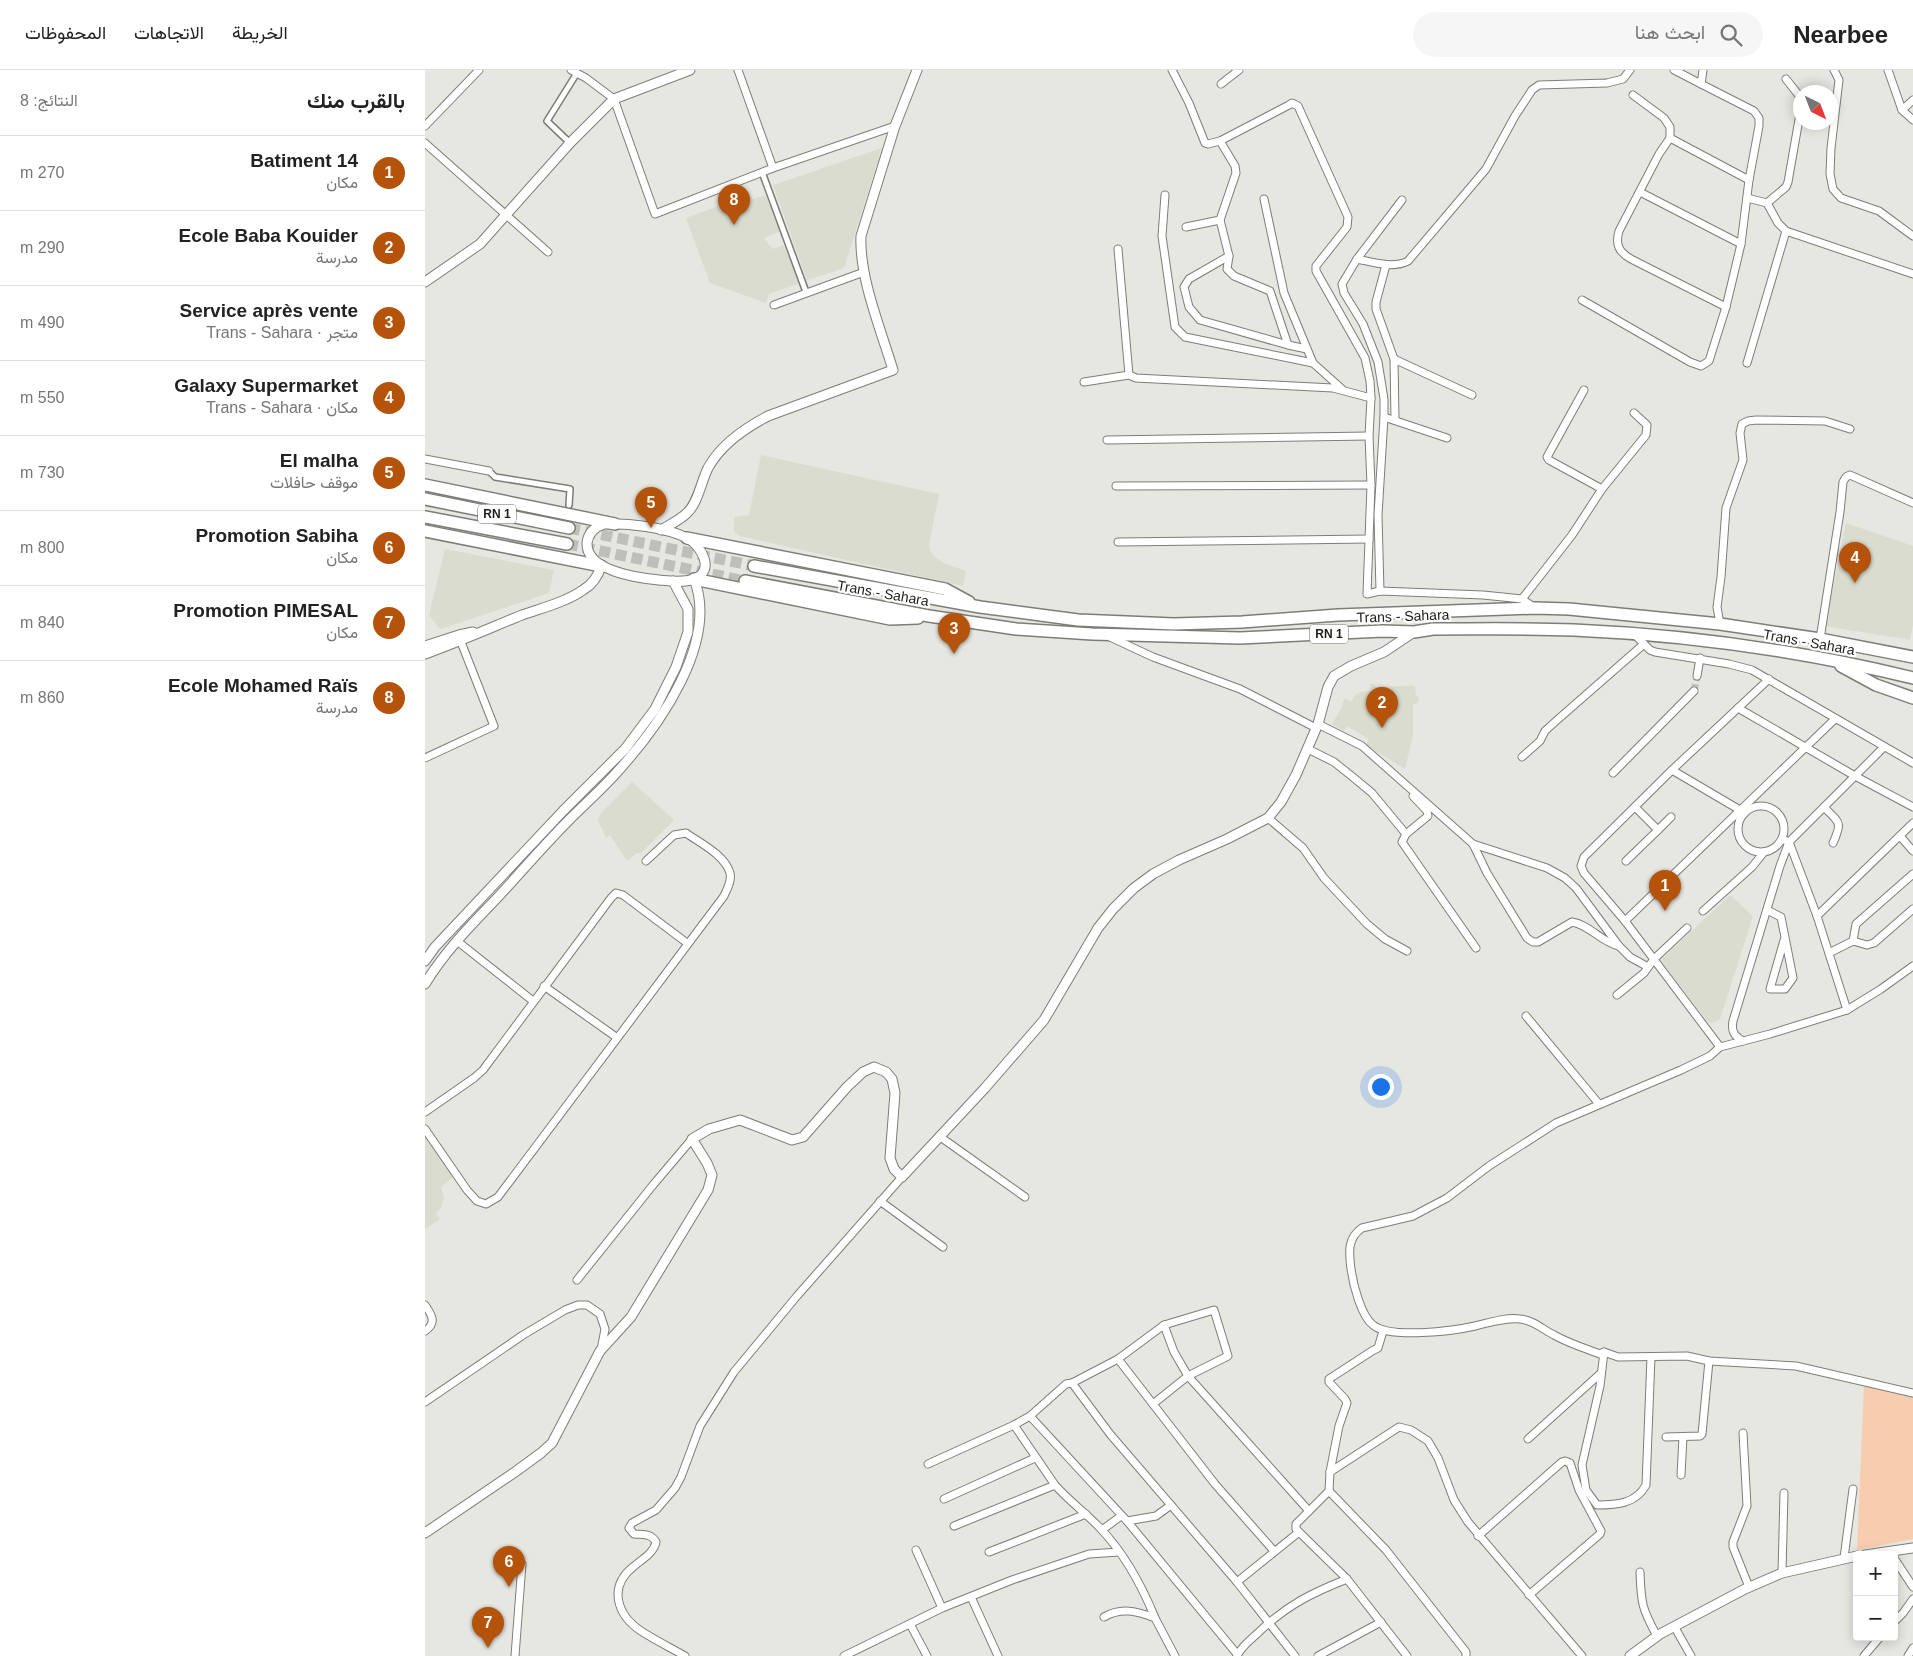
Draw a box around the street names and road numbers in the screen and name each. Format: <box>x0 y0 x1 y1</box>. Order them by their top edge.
road number: RN 1 <box>478 504 516 524</box>
street label: Trans - Sahara <box>836 577 930 609</box>
street label: Trans - Sahara <box>1356 606 1450 626</box>
road number: RN 1 <box>1310 624 1348 644</box>
street label: Trans - Sahara <box>1762 626 1856 658</box>

